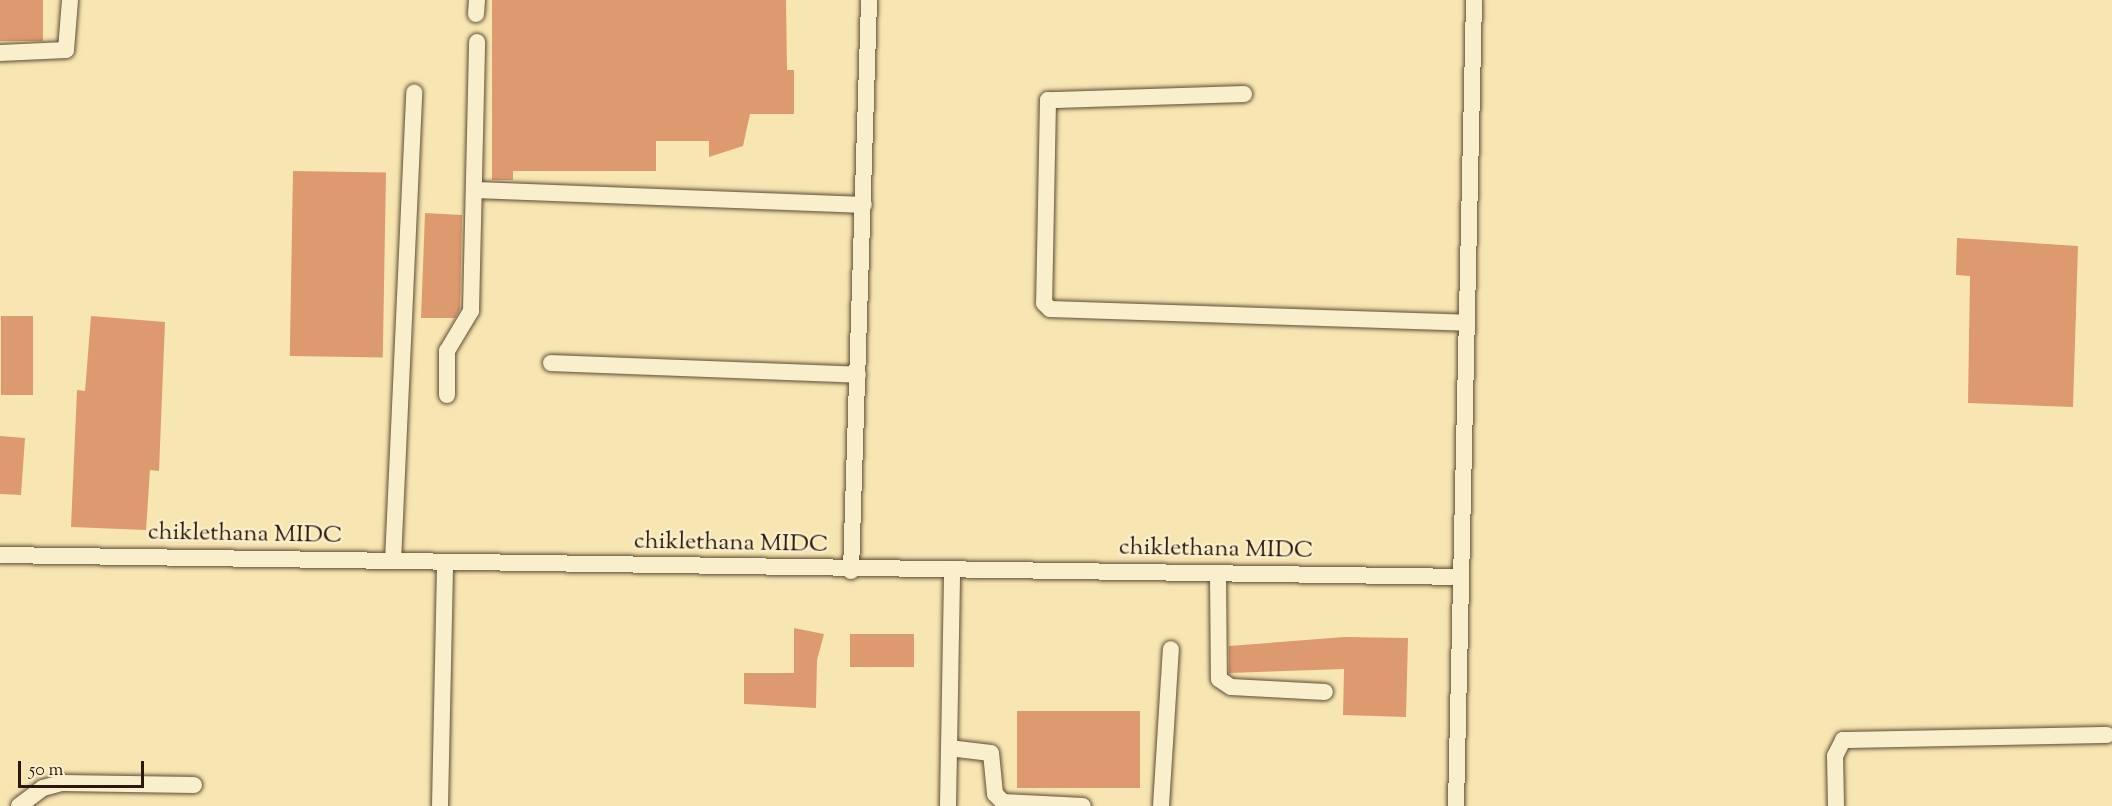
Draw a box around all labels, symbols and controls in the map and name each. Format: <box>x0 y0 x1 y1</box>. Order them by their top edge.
street label: chiklethana MIDC <box>148 519 342 551</box>
street label: chiklethana MIDC <box>634 528 828 560</box>
street label: chiklethana MIDC <box>1119 534 1313 566</box>
scale bar <box>21 749 147 787</box>
text: 50 m <box>29 758 63 784</box>

